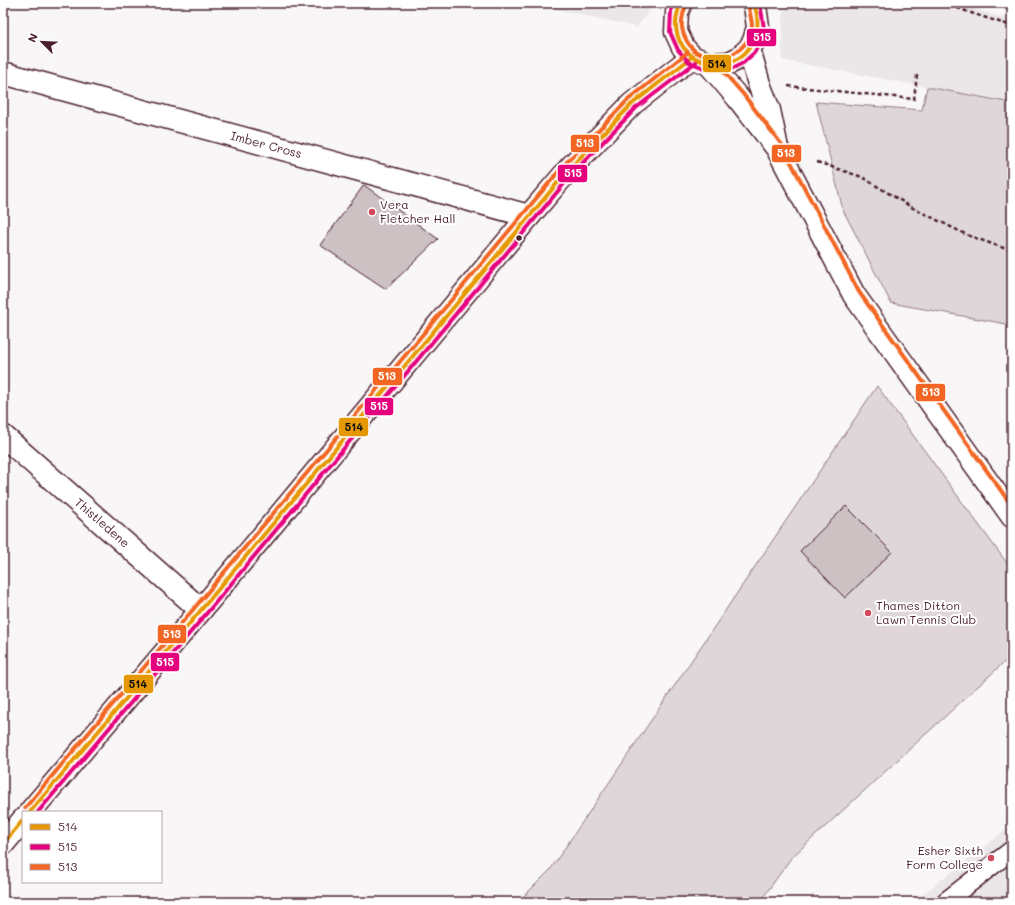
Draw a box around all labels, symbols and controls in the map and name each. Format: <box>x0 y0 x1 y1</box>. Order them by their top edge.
north arrow <box>22 22 62 62</box>
line badge: 515 <box>746 28 777 47</box>
text: 515 <box>753 29 771 44</box>
text: N <box>24 31 41 45</box>
line badge: 514 <box>702 54 732 73</box>
text: 514 <box>708 56 726 71</box>
street label: Imber Cross <box>229 127 304 161</box>
line badge: 513 <box>570 134 600 153</box>
text: 513 <box>576 135 594 150</box>
line badge: 513 <box>771 144 802 163</box>
text: 513 <box>777 145 795 160</box>
line badge: 515 <box>557 164 588 183</box>
text: 515 <box>564 165 582 180</box>
place label: Vera Fletcher Hall <box>380 196 456 226</box>
marker: Vera Fletcher Hall <box>367 207 377 217</box>
unlabelled marker <box>514 233 524 243</box>
line badge: 513 <box>372 367 403 386</box>
text: 513 <box>378 368 396 383</box>
line badge: 513 <box>915 383 946 402</box>
text: 513 <box>922 384 940 399</box>
line badge: 515 <box>364 397 394 416</box>
text: 515 <box>370 398 388 413</box>
line badge: 514 <box>338 417 369 437</box>
text: 514 <box>345 419 363 434</box>
street label: Thistledene <box>72 494 133 551</box>
place label: Thames Ditton Lawn Tennis Club <box>876 597 976 627</box>
marker: Thames Ditton Lawn Tennis Club <box>863 608 873 618</box>
line badge: 513 <box>157 624 187 644</box>
text: 513 <box>163 626 181 641</box>
line badge: 515 <box>150 652 180 672</box>
text: 515 <box>156 654 174 669</box>
line badge: 514 <box>123 674 154 694</box>
text: 514 <box>129 676 147 691</box>
legend <box>22 811 162 883</box>
text: 514 <box>58 818 77 834</box>
text: 515 <box>58 838 77 854</box>
place label: Esher Sixth Form College <box>906 842 983 872</box>
marker: Esher Sixth Form College <box>986 853 996 863</box>
text: 513 <box>58 858 77 874</box>

